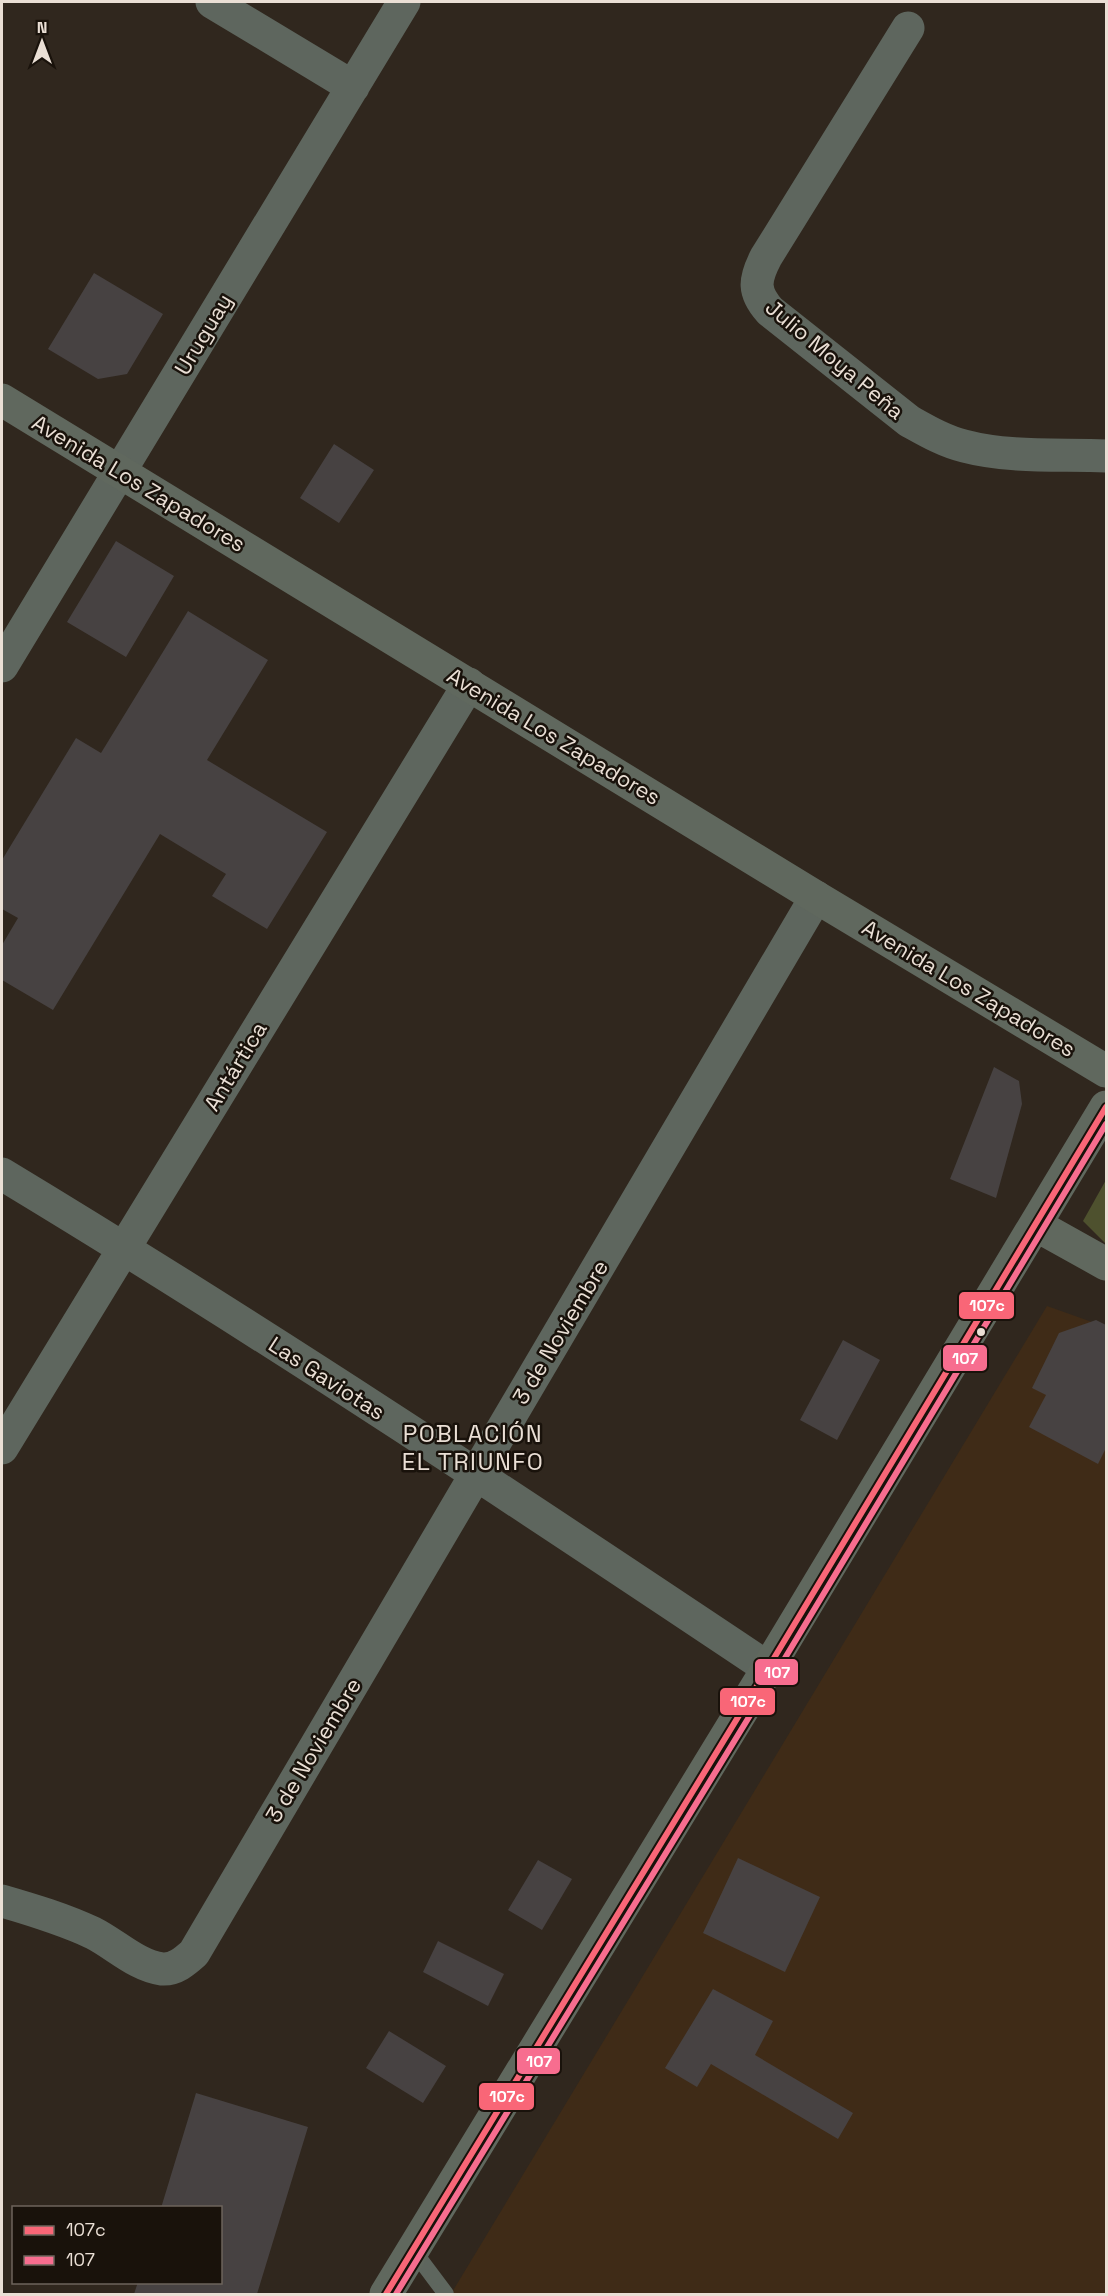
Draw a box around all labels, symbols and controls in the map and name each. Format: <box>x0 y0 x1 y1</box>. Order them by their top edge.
north arrow <box>12 12 72 72</box>
text: N <box>37 17 47 38</box>
street label: Uruguay <box>168 288 238 380</box>
street label: Julio Moya Peña <box>760 293 910 425</box>
street label: Avenida Los Zapadores <box>27 408 251 558</box>
street label: Avenida Los Zapadores <box>442 661 666 811</box>
street label: Avenida Los Zapadores <box>857 913 1081 1063</box>
street label: Antártica <box>197 1016 273 1116</box>
street label: 3 de Noviembre <box>506 1255 614 1409</box>
line badge: 107c <box>958 1291 1015 1320</box>
text: 107c <box>969 1295 1005 1316</box>
unlabelled marker <box>975 1326 987 1338</box>
street label: Las Gaviotas <box>264 1330 390 1426</box>
line badge: 107 <box>942 1344 988 1372</box>
text: 107 <box>952 1348 978 1369</box>
district label: POBLACIÓN EL TRIUNFO <box>402 1418 544 1477</box>
line badge: 107 <box>754 1658 799 1686</box>
text: 107 <box>764 1662 790 1683</box>
street label: 3 de Noviembre <box>259 1673 367 1827</box>
line badge: 107c <box>719 1687 776 1716</box>
text: 107c <box>730 1691 766 1712</box>
line badge: 107 <box>516 2047 561 2075</box>
text: 107 <box>526 2051 552 2072</box>
line badge: 107c <box>478 2082 535 2111</box>
text: 107c <box>489 2086 525 2107</box>
legend <box>12 2206 222 2284</box>
text: 107c <box>66 2218 106 2241</box>
text: 107 <box>66 2248 95 2271</box>

